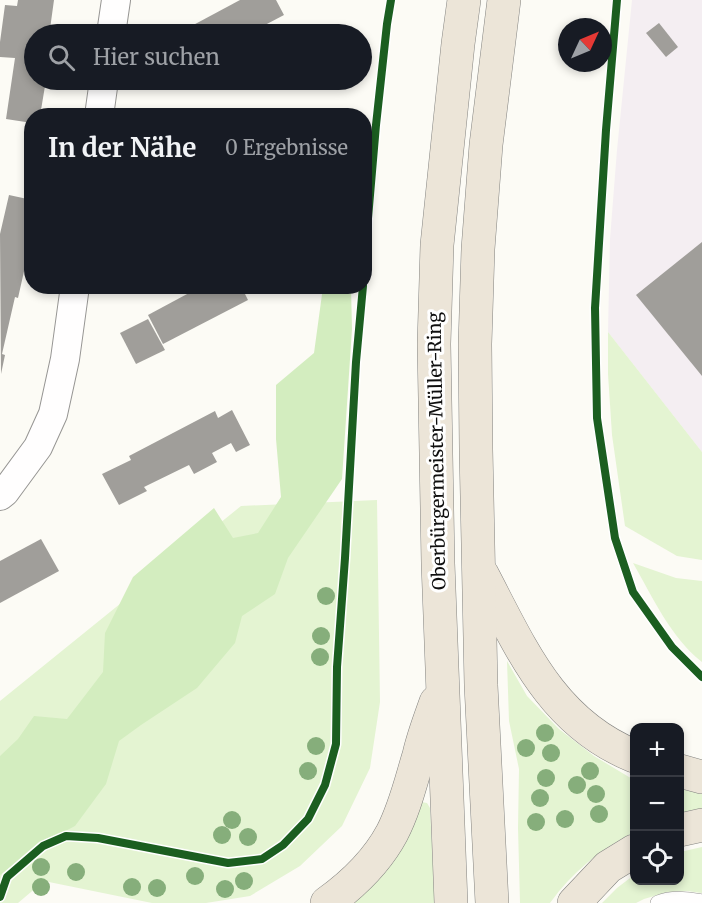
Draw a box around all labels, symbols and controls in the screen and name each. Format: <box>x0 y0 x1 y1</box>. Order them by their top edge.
north arrow <box>558 18 612 72</box>
search box <box>24 24 372 90</box>
icon: search <box>45 41 78 74</box>
text: Hier suchen <box>93 43 220 71</box>
text: In der Nähe <box>48 131 196 164</box>
text: 0 Ergebnisse <box>225 135 348 160</box>
street label: Oberbürgermeister-Müller-Ring <box>423 312 450 590</box>
map controls <box>630 723 684 885</box>
button: + <box>630 723 684 777</box>
button: − <box>630 777 684 831</box>
button: locate <box>630 831 684 885</box>

